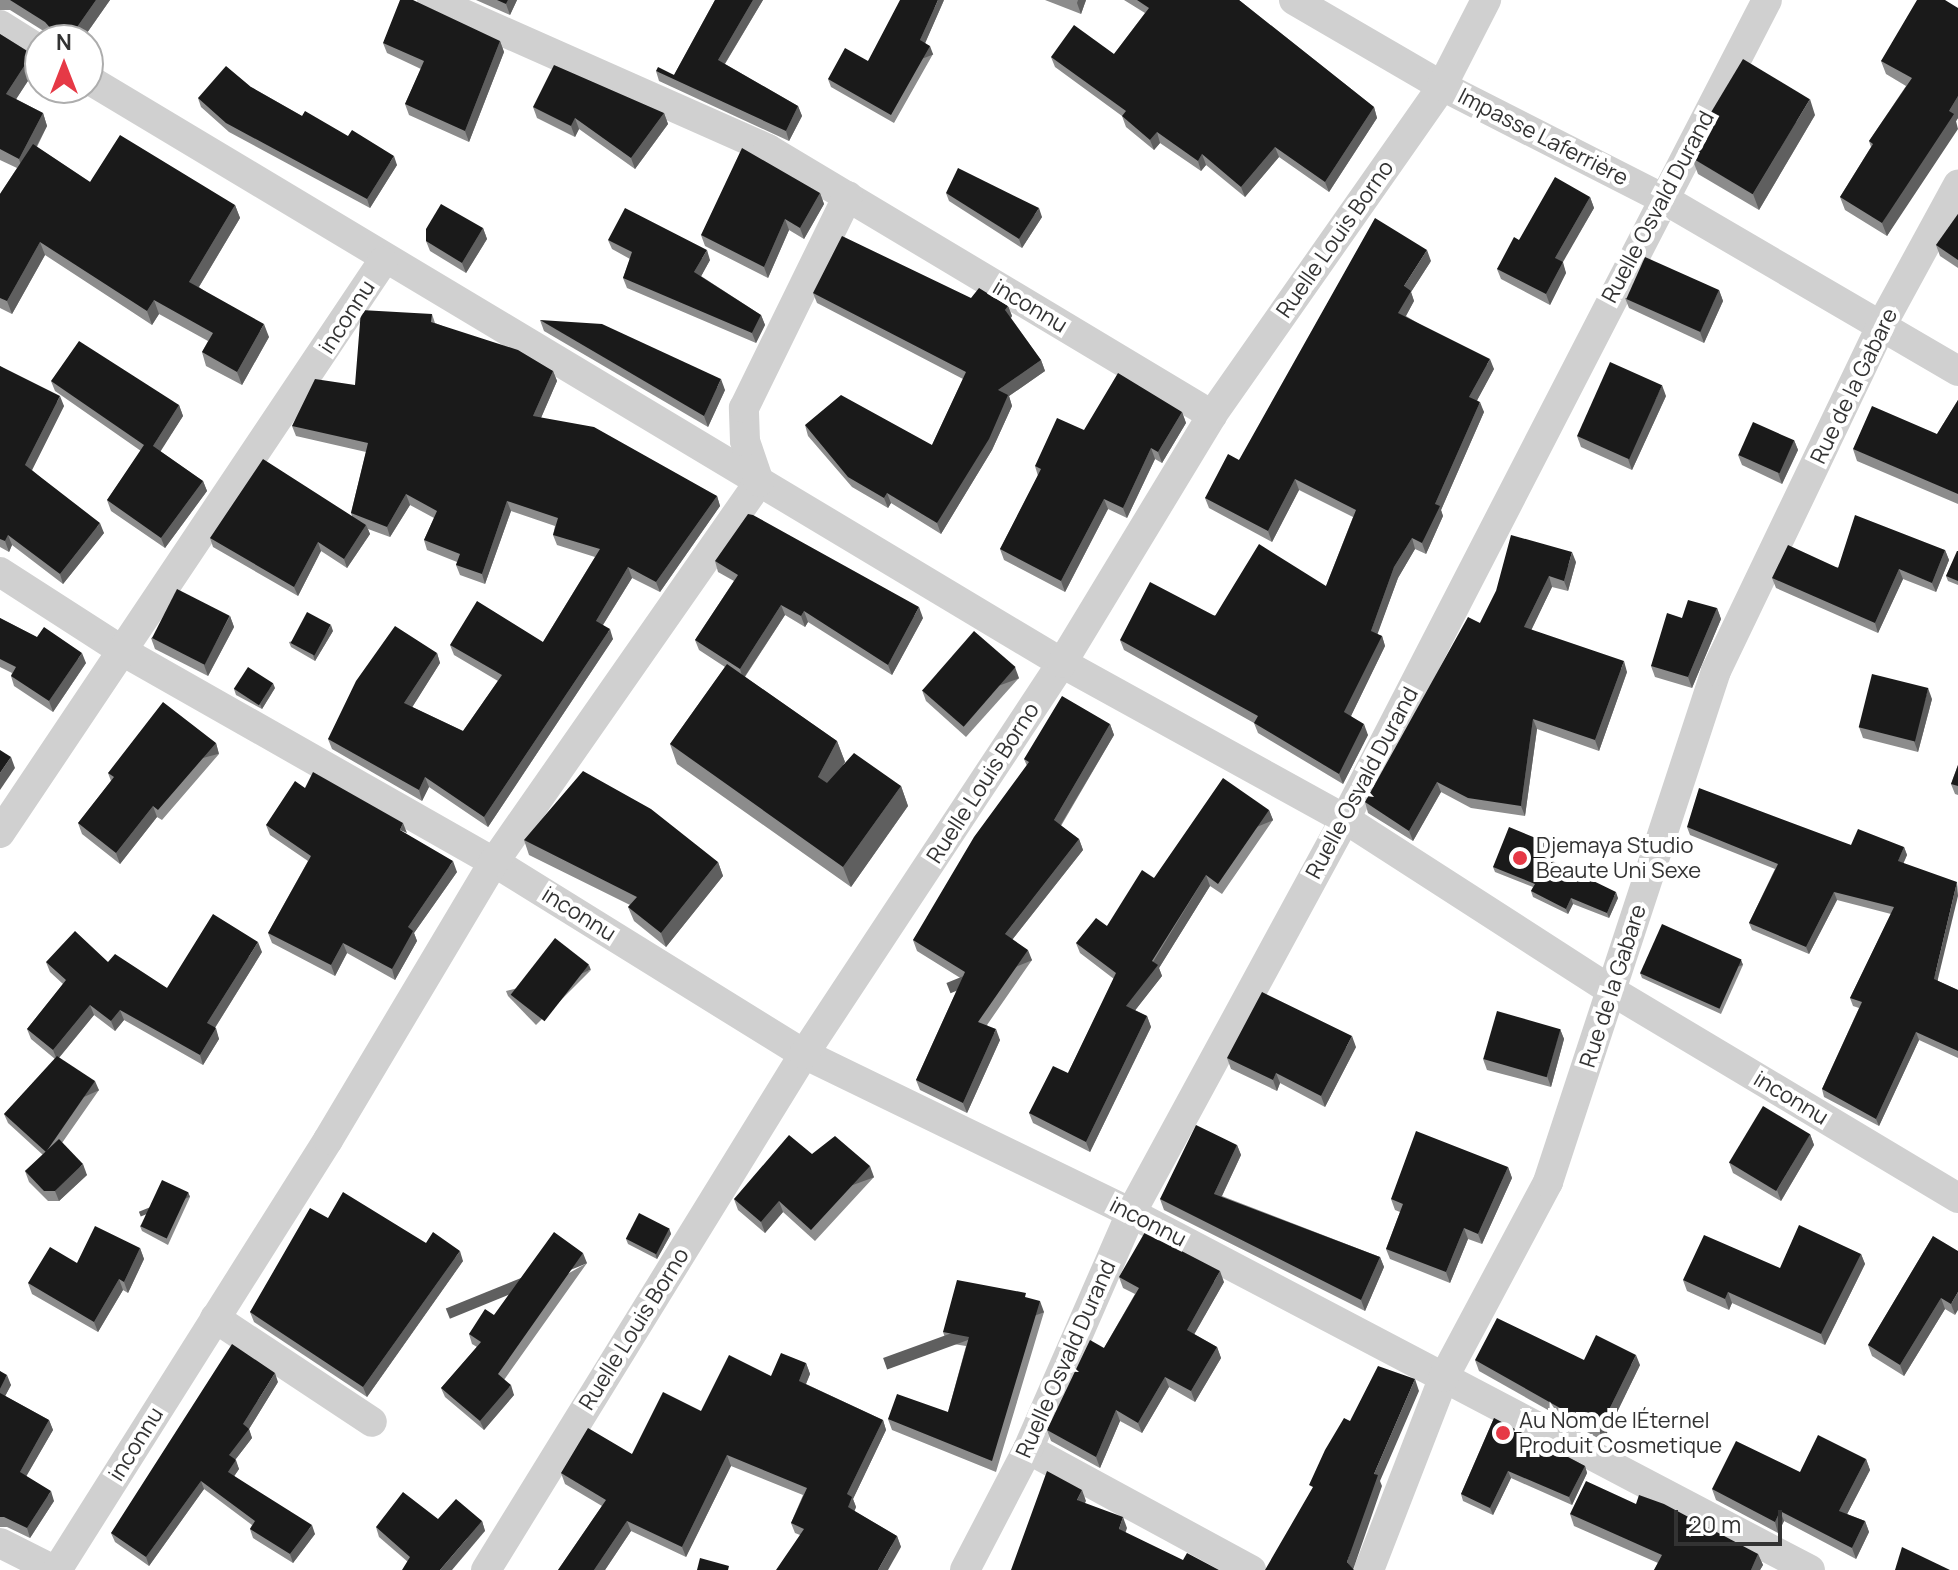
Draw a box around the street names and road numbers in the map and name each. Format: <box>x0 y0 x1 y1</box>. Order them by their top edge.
street label: Impasse Laferrière <box>1453 83 1633 191</box>
street label: Ruelle Osvald Durand <box>1596 107 1720 307</box>
street label: Ruelle Louis Borno <box>1271 155 1399 323</box>
street label: inconnu <box>988 274 1072 338</box>
street label: inconnu <box>314 275 380 359</box>
street label: Rue de la Gabare <box>1805 304 1903 468</box>
street label: Ruelle Osvald Durand <box>1300 683 1424 883</box>
street label: Ruelle Louis Borno <box>921 698 1045 868</box>
street label: inconnu <box>537 881 621 947</box>
street label: Rue de la Gabare <box>1574 901 1652 1071</box>
street label: inconnu <box>1749 1066 1833 1130</box>
street label: inconnu <box>1105 1192 1191 1252</box>
street label: Ruelle Louis Borno <box>573 1243 695 1415</box>
street label: Ruelle Osvald Durand <box>1011 1256 1121 1462</box>
street label: inconnu <box>103 1402 169 1486</box>

